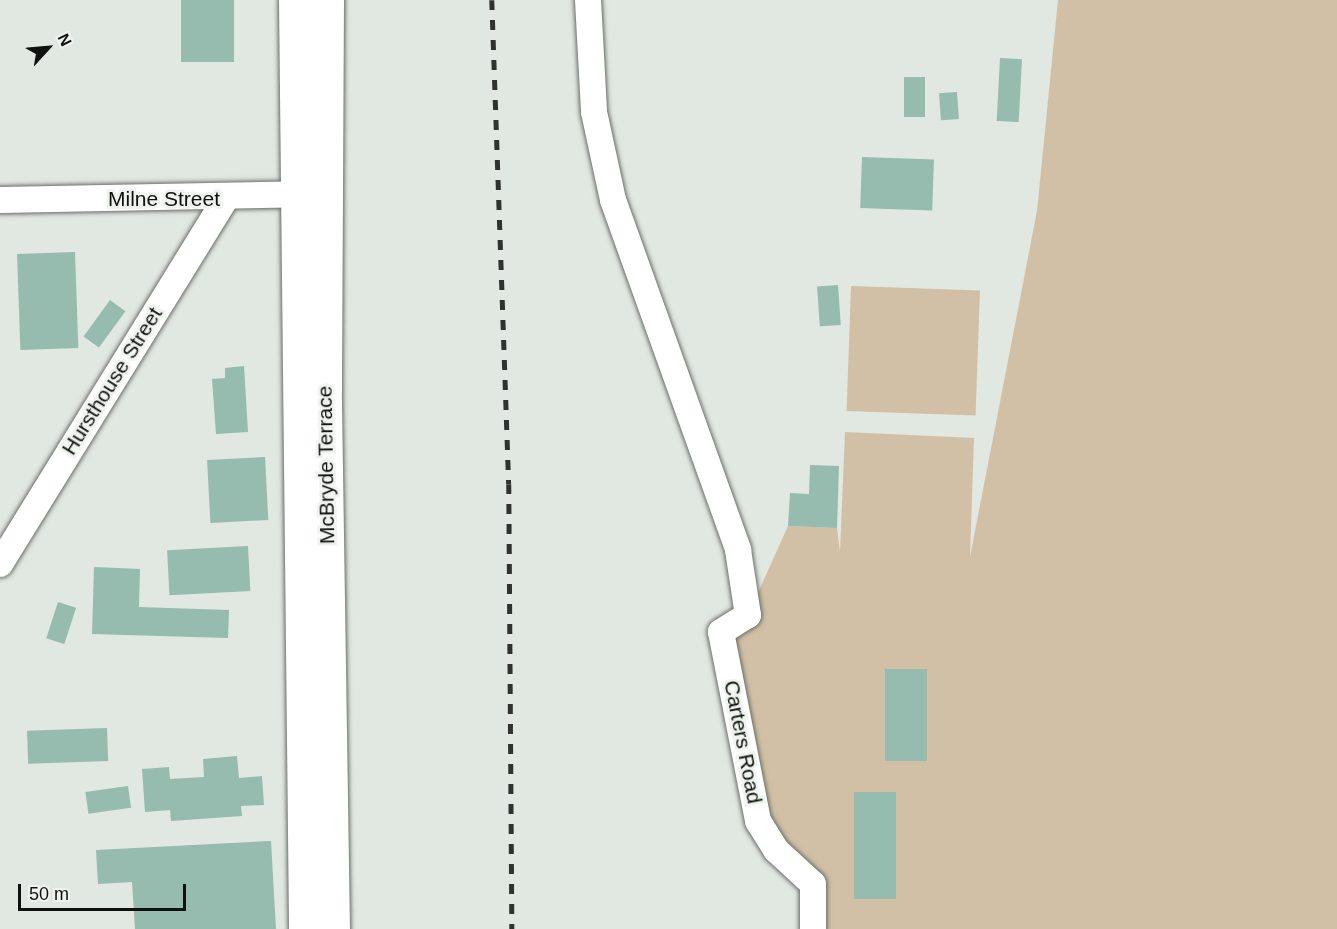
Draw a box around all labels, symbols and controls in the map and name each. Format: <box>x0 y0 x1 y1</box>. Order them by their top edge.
north arrow <box>18 18 78 78</box>
text: N <box>54 31 75 49</box>
street label: Milne Street <box>108 186 220 212</box>
street label: Hursthouse Street <box>56 303 168 459</box>
street label: McBryde Terrace <box>312 385 340 545</box>
street label: Carters Road <box>719 678 767 806</box>
scale bar <box>21 872 189 910</box>
text: 50 m <box>29 884 69 904</box>

